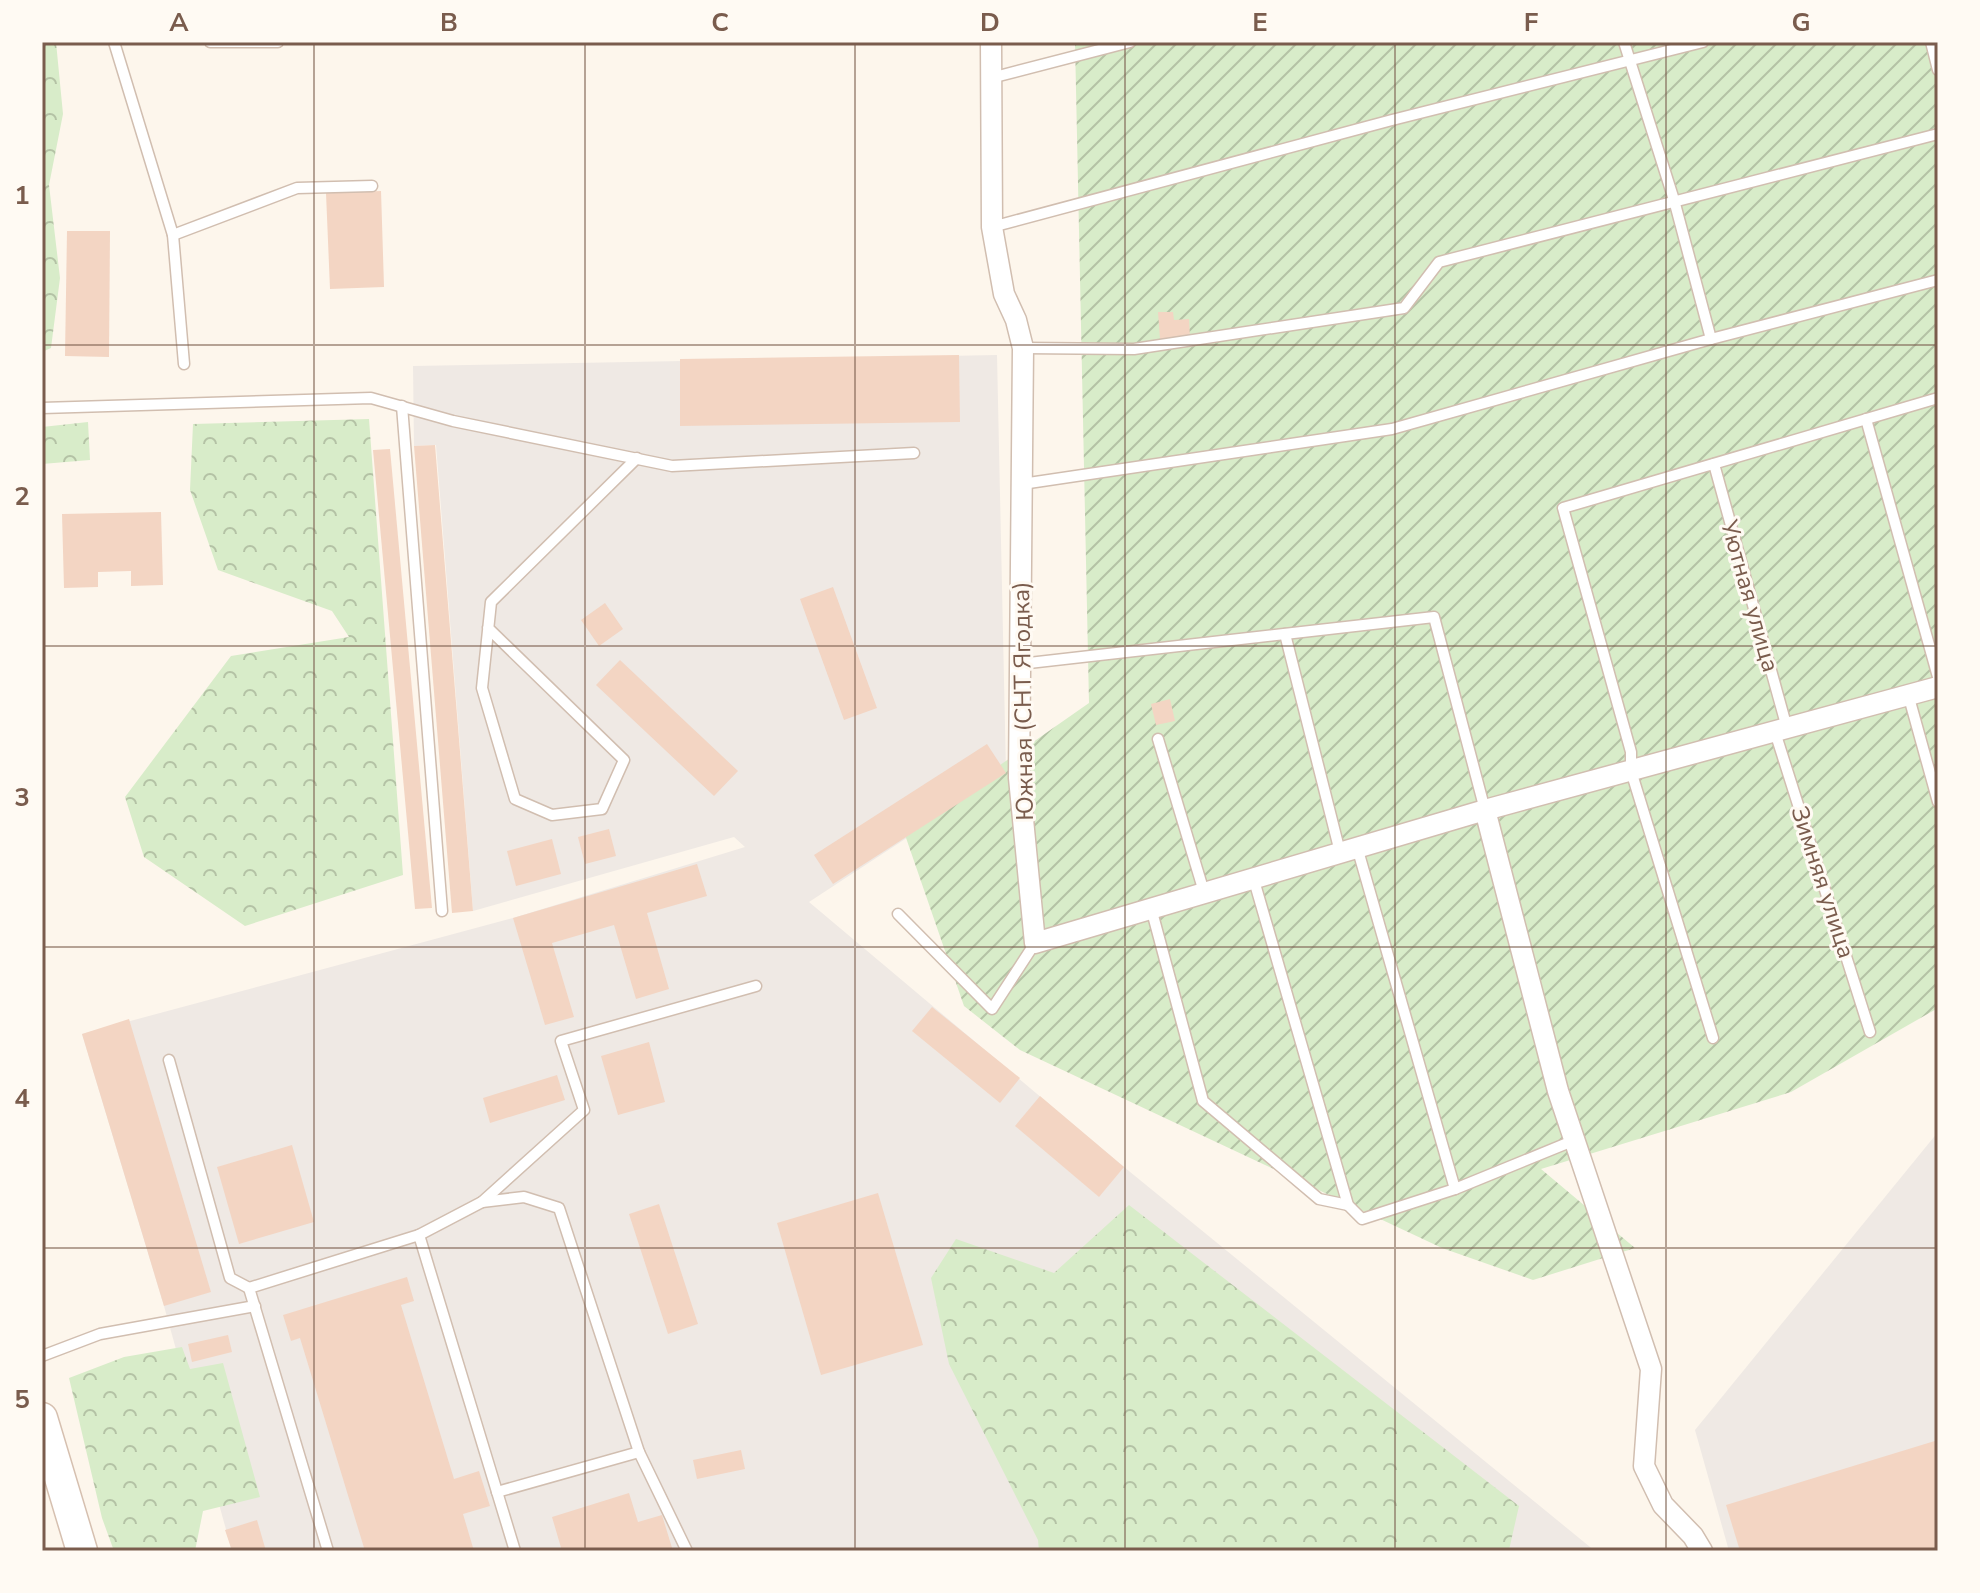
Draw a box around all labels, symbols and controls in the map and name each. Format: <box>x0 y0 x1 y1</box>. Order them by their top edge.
text: A <box>169 5 189 40</box>
text: B <box>440 5 458 40</box>
text: C <box>711 5 729 40</box>
text: D <box>980 5 1000 40</box>
text: E <box>1252 5 1268 40</box>
text: F <box>1524 5 1538 40</box>
text: G <box>1791 5 1811 40</box>
text: 1 <box>14 178 30 213</box>
text: 2 <box>14 479 30 514</box>
street label: Уютная улица <box>1713 515 1787 676</box>
street label: Южная (СНТ Ягодка) <box>1005 581 1041 821</box>
text: 3 <box>14 780 30 815</box>
street label: Зимняя улица <box>1783 802 1863 962</box>
text: 4 <box>14 1081 30 1116</box>
text: 5 <box>14 1382 30 1417</box>

